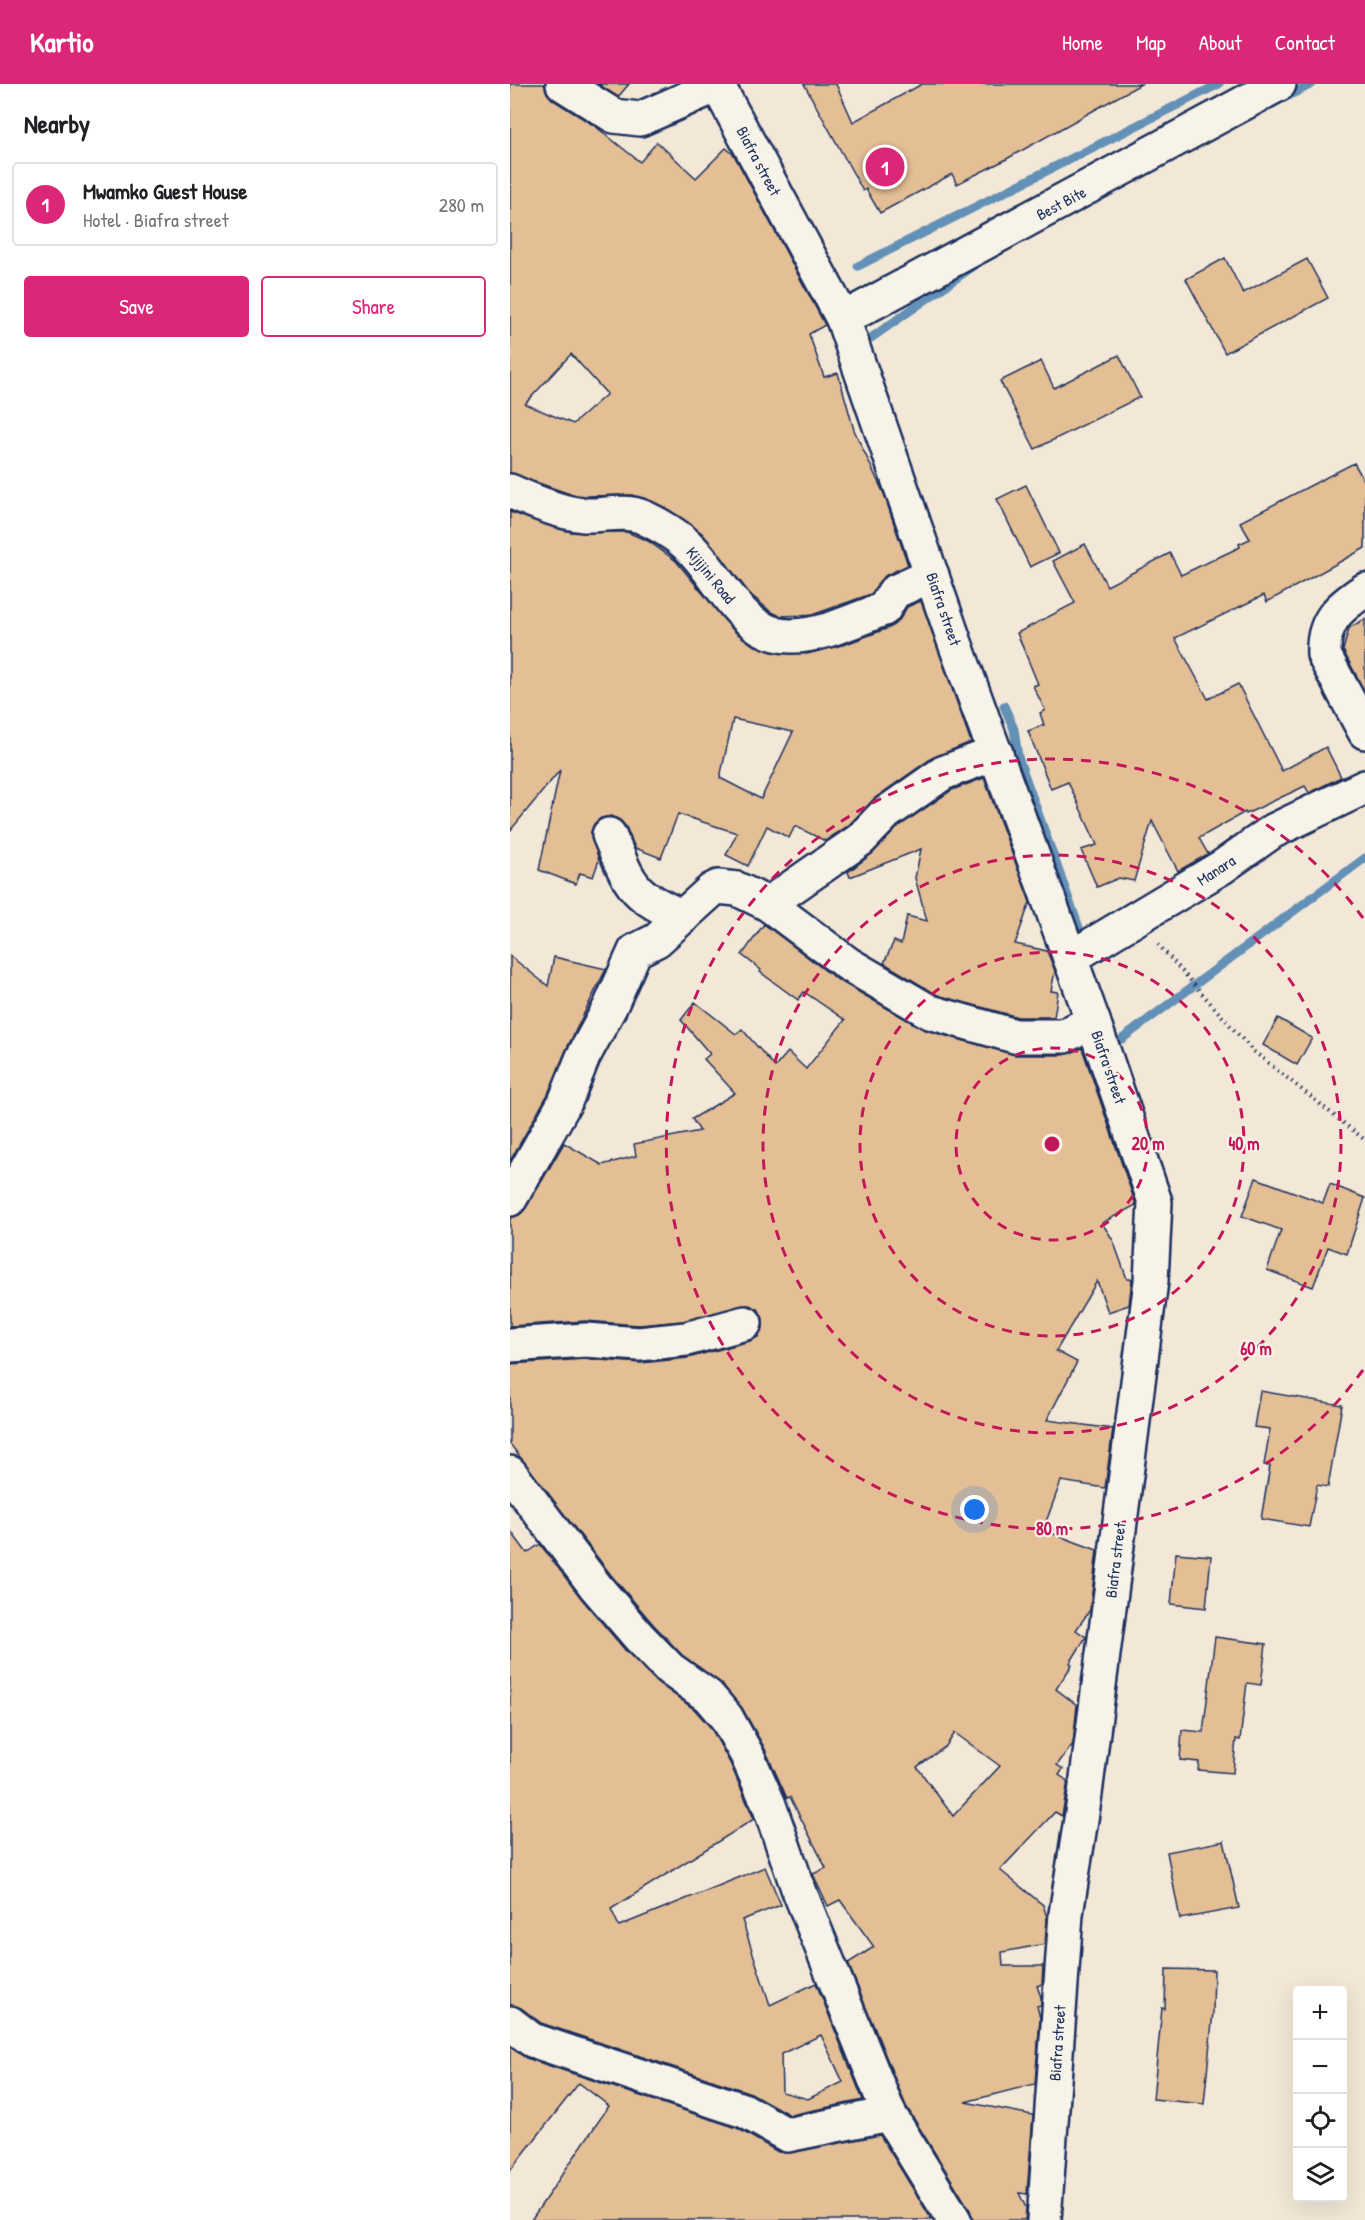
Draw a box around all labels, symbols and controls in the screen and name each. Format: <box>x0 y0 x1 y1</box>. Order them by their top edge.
text: Kartio <box>30 23 94 61</box>
text: Home <box>1062 28 1103 57</box>
text: Map <box>1136 28 1166 57</box>
text: About <box>1199 28 1242 57</box>
text: Contact <box>1275 28 1335 57</box>
text: Nearby <box>24 106 90 141</box>
street label: Biafra street <box>731 122 787 200</box>
pin: 1 <box>866 144 904 190</box>
text: Mwamko Guest House <box>83 176 247 206</box>
street label: Best Bite <box>1032 180 1090 225</box>
text: 1 <box>42 191 49 218</box>
text: 280 m <box>439 191 484 218</box>
text: Hotel · Biafra street <box>83 206 229 233</box>
button: Save <box>24 276 249 337</box>
button: Share <box>261 276 486 337</box>
street label: Kijijini Road <box>681 542 741 608</box>
street label: Biafra street <box>921 570 967 649</box>
street label: Manara <box>1193 849 1239 891</box>
street label: Biafra street <box>1086 1028 1132 1107</box>
text: 20 m <box>1132 1131 1164 1156</box>
text: 40 m <box>1228 1131 1260 1156</box>
centre of rings <box>1042 1134 1062 1154</box>
text: 60 m <box>1240 1336 1272 1361</box>
your location <box>960 1495 989 1524</box>
text: 80 m <box>1036 1516 1068 1541</box>
street label: Biafra street <box>1099 1521 1131 1599</box>
map controls <box>1293 1986 1347 2202</box>
button: + <box>1293 1986 1347 2040</box>
street label: Biafra street <box>1043 2004 1071 2082</box>
button: − <box>1293 2040 1347 2094</box>
button: locate <box>1293 2094 1347 2148</box>
button: layers <box>1293 2148 1347 2202</box>

